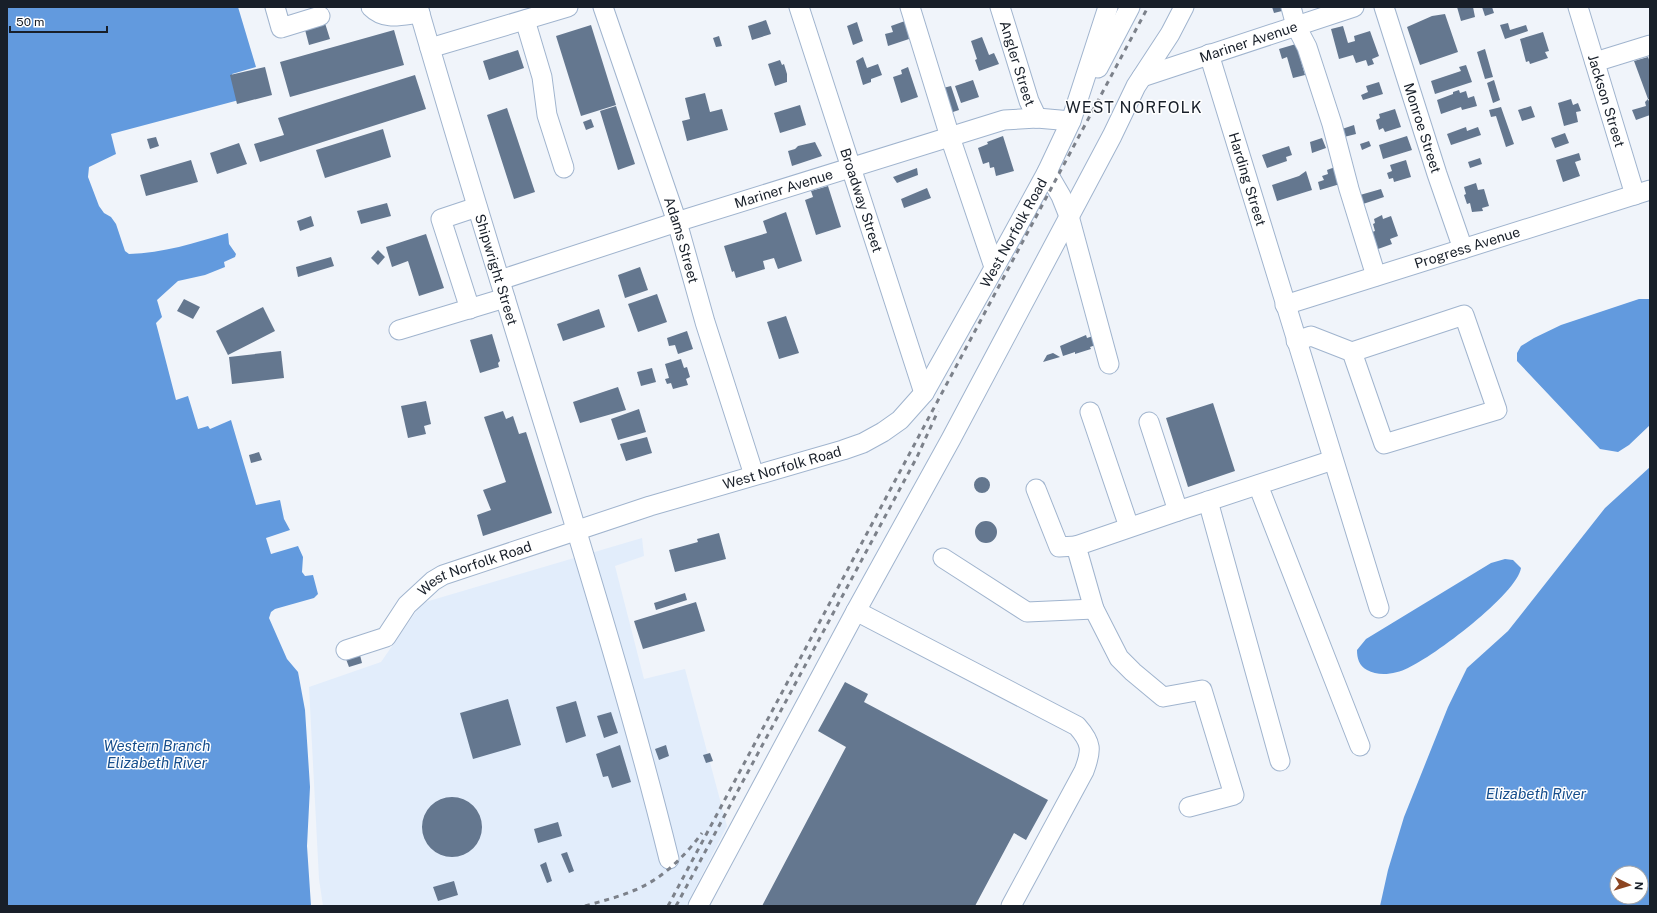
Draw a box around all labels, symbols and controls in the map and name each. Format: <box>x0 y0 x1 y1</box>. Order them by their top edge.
scale bar <box>10 8 107 34</box>
text: 50 m <box>16 15 44 29</box>
street label: Mariner Avenue <box>1197 18 1299 66</box>
street label: Angler Street <box>997 19 1038 109</box>
street label: Jackson Street <box>1585 53 1628 149</box>
street label: Monroe Street <box>1401 81 1444 175</box>
district label: WEST NORFOLK <box>1065 98 1203 117</box>
street label: Harding Street <box>1226 131 1269 228</box>
street label: Broadway Street <box>837 146 886 254</box>
street label: Mariner Avenue <box>732 166 835 211</box>
street label: West Norfolk Road <box>977 175 1050 290</box>
street label: Adams Street <box>661 195 702 285</box>
street label: Shipwright Street <box>472 212 521 327</box>
street label: Progress Avenue <box>1412 223 1522 272</box>
street label: West Norfolk Road <box>721 443 843 492</box>
street label: West Norfolk Road <box>414 538 534 599</box>
water label: Western Branch Elizabeth River <box>103 737 211 771</box>
water label: Elizabeth River <box>1486 785 1587 802</box>
north arrow <box>1609 865 1649 905</box>
text: N <box>1633 881 1645 891</box>

